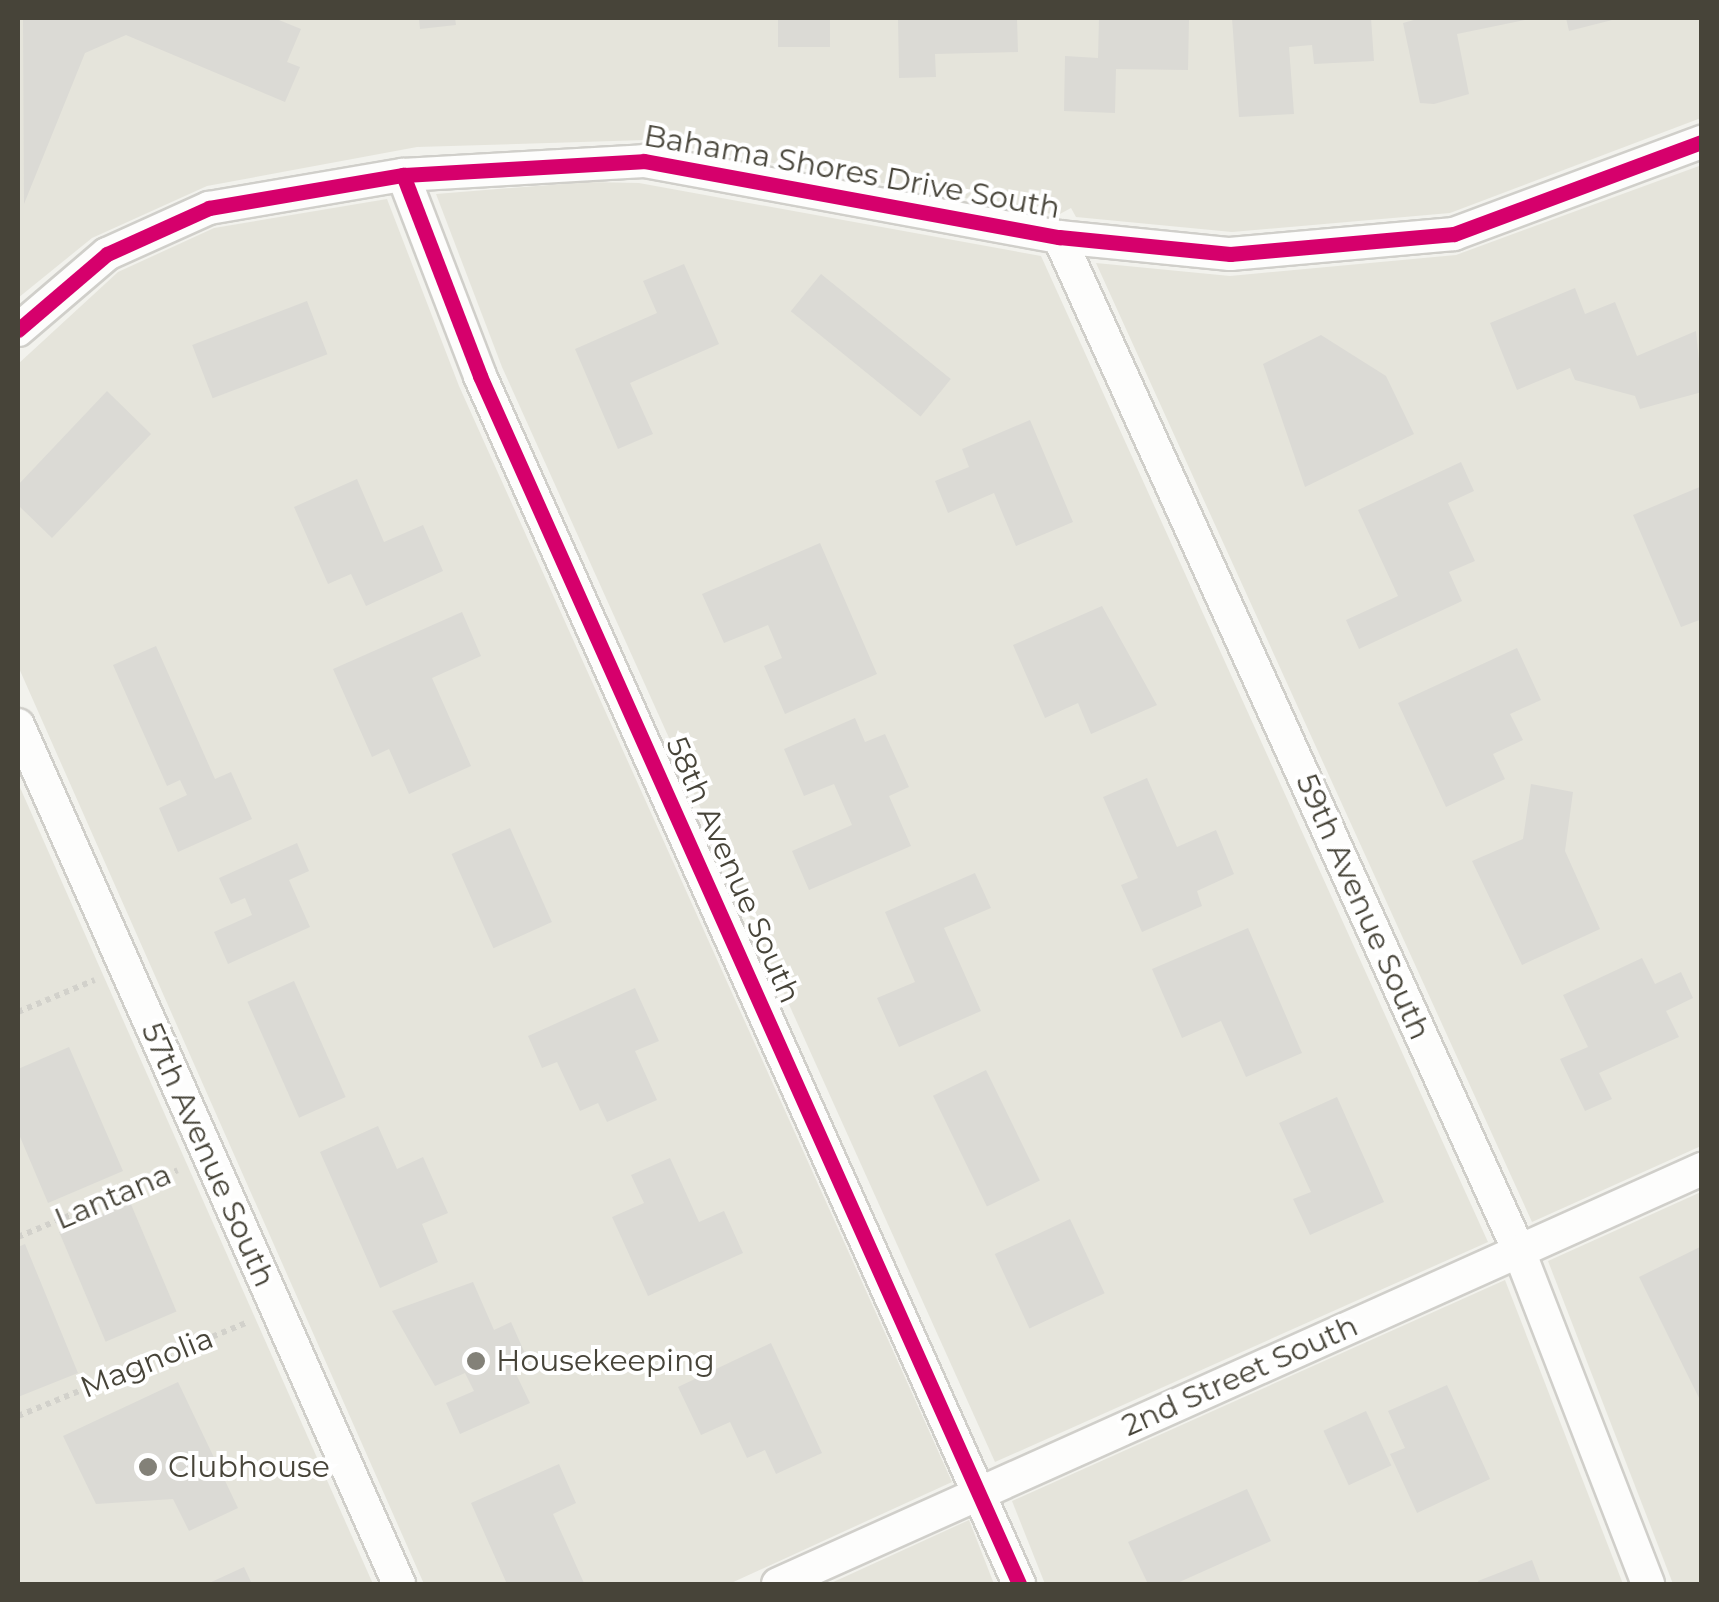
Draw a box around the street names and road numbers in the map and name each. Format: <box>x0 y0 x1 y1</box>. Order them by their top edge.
street label: Bahama Shores Drive South <box>641 118 1063 226</box>
street label: 58th Avenue South <box>658 731 808 1009</box>
street label: 59th Avenue South <box>1288 769 1438 1045</box>
street label: 57th Avenue South <box>134 1017 282 1293</box>
street label: Lantana <box>49 1156 177 1238</box>
street label: 2nd Street South <box>1117 1308 1363 1444</box>
street label: Magnolia <box>75 1320 219 1406</box>

